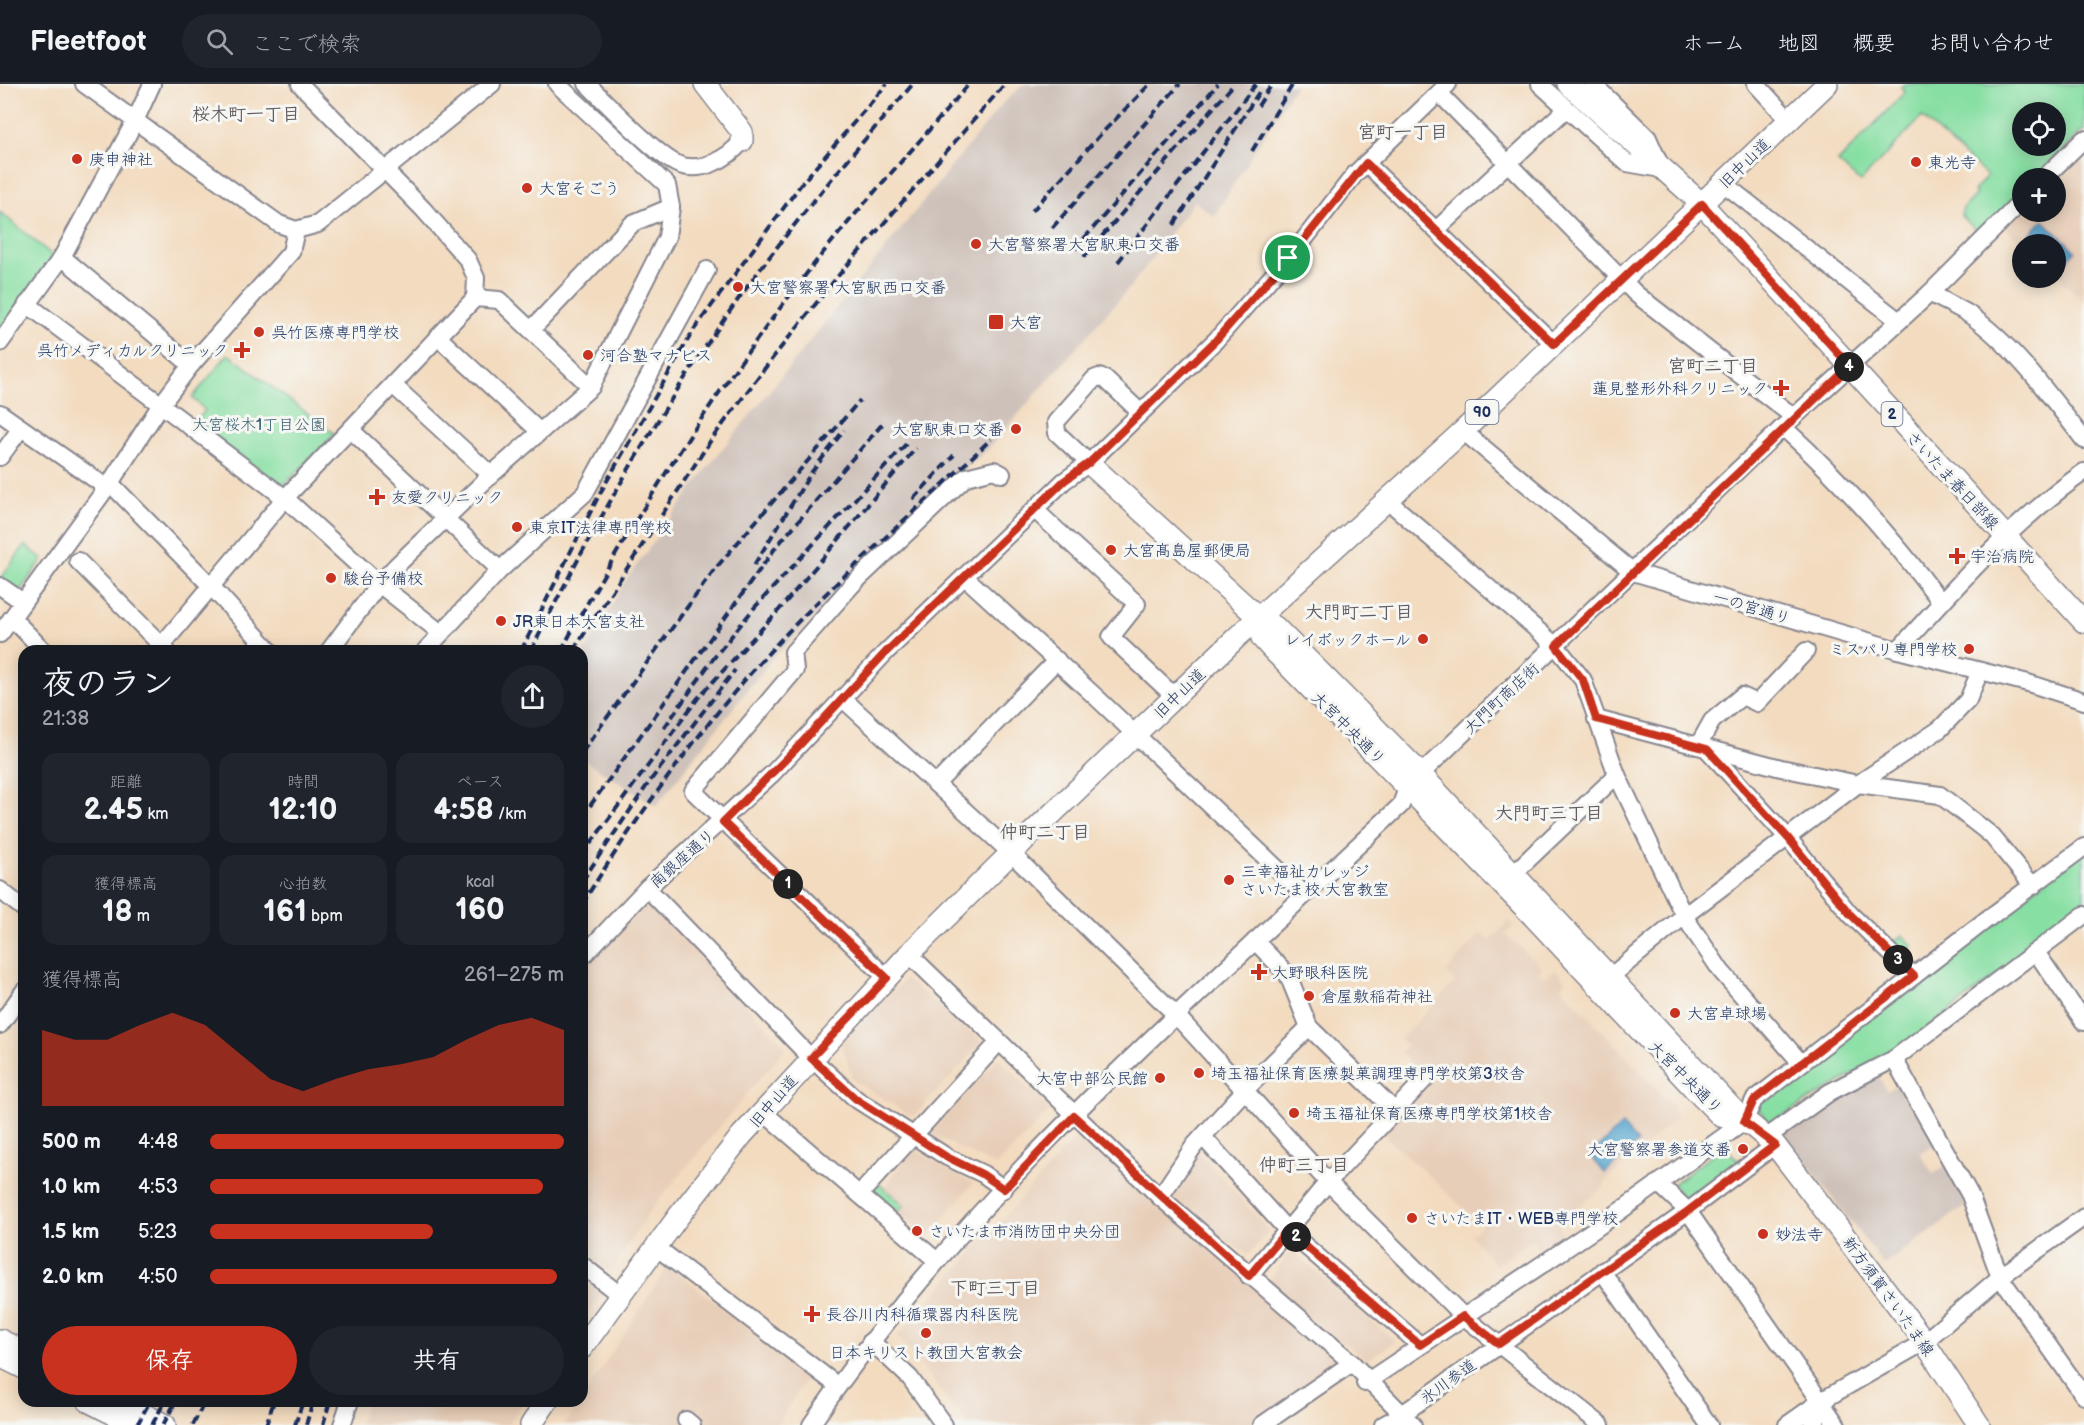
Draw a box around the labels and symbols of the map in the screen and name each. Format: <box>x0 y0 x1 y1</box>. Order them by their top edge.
district label: 桜木町一丁目 <box>192 104 300 125</box>
district label: 宮町一丁目 <box>1358 122 1448 143</box>
street label: 旧中山道 <box>1715 135 1775 193</box>
place label: 庚申神社 <box>89 151 153 170</box>
marker: 庚申神社 <box>70 152 84 166</box>
place label: 東光寺 <box>1928 154 1976 173</box>
marker: 東光寺 <box>1909 155 1923 169</box>
place label: 大宮そごう <box>539 180 620 199</box>
marker: 大宮そごう <box>520 181 534 195</box>
pin <box>1262 232 1313 283</box>
place label: 大宮警察署大宮駅東口交番 <box>988 236 1180 255</box>
marker: 大宮警察署大宮駅東口交番 <box>969 237 983 251</box>
place label: 大宮警察署 大宮駅西口交番 <box>750 279 946 298</box>
marker: 大宮警察署 大宮駅西口交番 <box>731 280 745 294</box>
marker: 大宮 <box>987 313 1005 331</box>
place label: 大宮 <box>1010 314 1042 333</box>
place label: 呉竹医療専門学校 <box>271 324 399 343</box>
marker: 呉竹医療専門学校 <box>252 325 266 339</box>
marker: 呉竹メディカルクリニック <box>233 341 251 359</box>
place label: 呉竹メディカルクリニック <box>37 342 228 361</box>
place label: 河合塾マナビス <box>600 347 712 366</box>
marker: 河合塾マナビス <box>581 348 595 362</box>
pin: 4 <box>1834 352 1864 382</box>
district label: 宮町二丁目 <box>1668 356 1758 377</box>
marker: 蓮見整形外科クリニック <box>1772 379 1790 397</box>
place label: 蓮見整形外科クリニック <box>1592 380 1768 399</box>
road number: 90 <box>1466 400 1498 424</box>
road number: 2 <box>1882 402 1902 426</box>
park label: 大宮桜木1丁目公園 <box>192 416 326 435</box>
place label: 大宮駅東口交番 <box>892 421 1004 440</box>
marker: 大宮駅東口交番 <box>1009 422 1023 436</box>
street label: さいたま春日部線 <box>1902 428 2002 534</box>
marker: 友愛クリニック <box>368 488 386 506</box>
place label: 友愛クリニック <box>391 489 503 508</box>
place label: 東京IT法律専門学校 <box>529 519 672 538</box>
marker: 東京IT法律専門学校 <box>510 520 524 534</box>
place label: 大宮髙島屋郵便局 <box>1123 542 1251 561</box>
marker: 大宮髙島屋郵便局 <box>1104 543 1118 557</box>
marker: 宇治病院 <box>1948 547 1966 565</box>
place label: 宇治病院 <box>1970 548 2034 567</box>
place label: 駿台予備校 <box>343 570 423 589</box>
marker: 駿台予備校 <box>324 571 338 585</box>
street label: 一の宮通り <box>1711 588 1793 629</box>
district label: 大門町二丁目 <box>1305 602 1413 623</box>
place label: JR東日本大宮支社 <box>513 613 645 632</box>
marker: JR東日本大宮支社 <box>494 614 508 628</box>
place label: レイボックホール <box>1285 631 1411 650</box>
marker: レイボックホール <box>1416 632 1430 646</box>
place label: ミスパリ専門学校 <box>1829 641 1957 660</box>
marker: ミスパリ専門学校 <box>1962 642 1976 656</box>
street label: 大門町商店街 <box>1460 659 1544 739</box>
street label: 旧中山道 <box>1150 665 1210 723</box>
street label: 大宮中央通り <box>1307 688 1389 770</box>
district label: 大門町三丁目 <box>1495 803 1603 824</box>
district label: 仲町二丁目 <box>1000 822 1090 843</box>
street label: 南銀座通り <box>647 826 719 893</box>
place label: 三幸福祉カレッジ さいたま校 大宮教室 <box>1241 863 1389 900</box>
pin: 1 <box>773 869 803 899</box>
marker: 三幸福祉カレッジ さいたま校 大宮教室 <box>1222 873 1236 887</box>
pin: 3 <box>1883 945 1913 975</box>
marker: 大野眼科医院 <box>1250 963 1268 981</box>
place label: 大野眼科医院 <box>1272 964 1368 983</box>
place label: 倉屋敷稲荷神社 <box>1321 988 1433 1007</box>
marker: 倉屋敷稲荷神社 <box>1302 989 1316 1003</box>
place label: 大宮卓球場 <box>1687 1005 1767 1024</box>
marker: 大宮卓球場 <box>1668 1006 1682 1020</box>
street label: 大宮中央通り <box>1644 1037 1726 1119</box>
place label: 埼玉福祉保育医療製菓調理専門学校第3校舎 <box>1211 1065 1525 1084</box>
marker: 埼玉福祉保育医療製菓調理専門学校第3校舎 <box>1192 1066 1206 1080</box>
place label: 大宮中部公民館 <box>1036 1070 1148 1089</box>
marker: 大宮中部公民館 <box>1153 1071 1167 1085</box>
street label: 旧中山道 <box>746 1072 802 1132</box>
place label: 埼玉福祉保育医療専門学校第1校舎 <box>1306 1105 1552 1124</box>
marker: 埼玉福祉保育医療専門学校第1校舎 <box>1287 1106 1301 1120</box>
place label: 大宮警察署参道交番 <box>1587 1141 1731 1160</box>
marker: 大宮警察署参道交番 <box>1736 1142 1750 1156</box>
district label: 仲町三丁目 <box>1259 1155 1349 1176</box>
place label: さいたまIT・WEB専門学校 <box>1424 1210 1618 1229</box>
marker: さいたまIT・WEB専門学校 <box>1405 1211 1419 1225</box>
pin: 2 <box>1281 1222 1311 1252</box>
place label: さいたま市消防団中央分団 <box>929 1223 1120 1242</box>
marker: さいたま市消防団中央分団 <box>910 1224 924 1238</box>
place label: 妙法寺 <box>1775 1226 1823 1245</box>
marker: 妙法寺 <box>1756 1227 1770 1241</box>
street label: 新方須賀さいたま線 <box>1838 1233 1938 1360</box>
district label: 下町三丁目 <box>950 1278 1040 1299</box>
marker: 長谷川内科循環器内科医院 <box>803 1305 821 1323</box>
place label: 長谷川内科循環器内科医院 <box>826 1306 1018 1325</box>
marker: 日本キリスト教団大宮教会 <box>919 1326 933 1340</box>
place label: 日本キリスト教団大宮教会 <box>829 1344 1023 1363</box>
street label: 氷川参道 <box>1417 1356 1480 1409</box>

